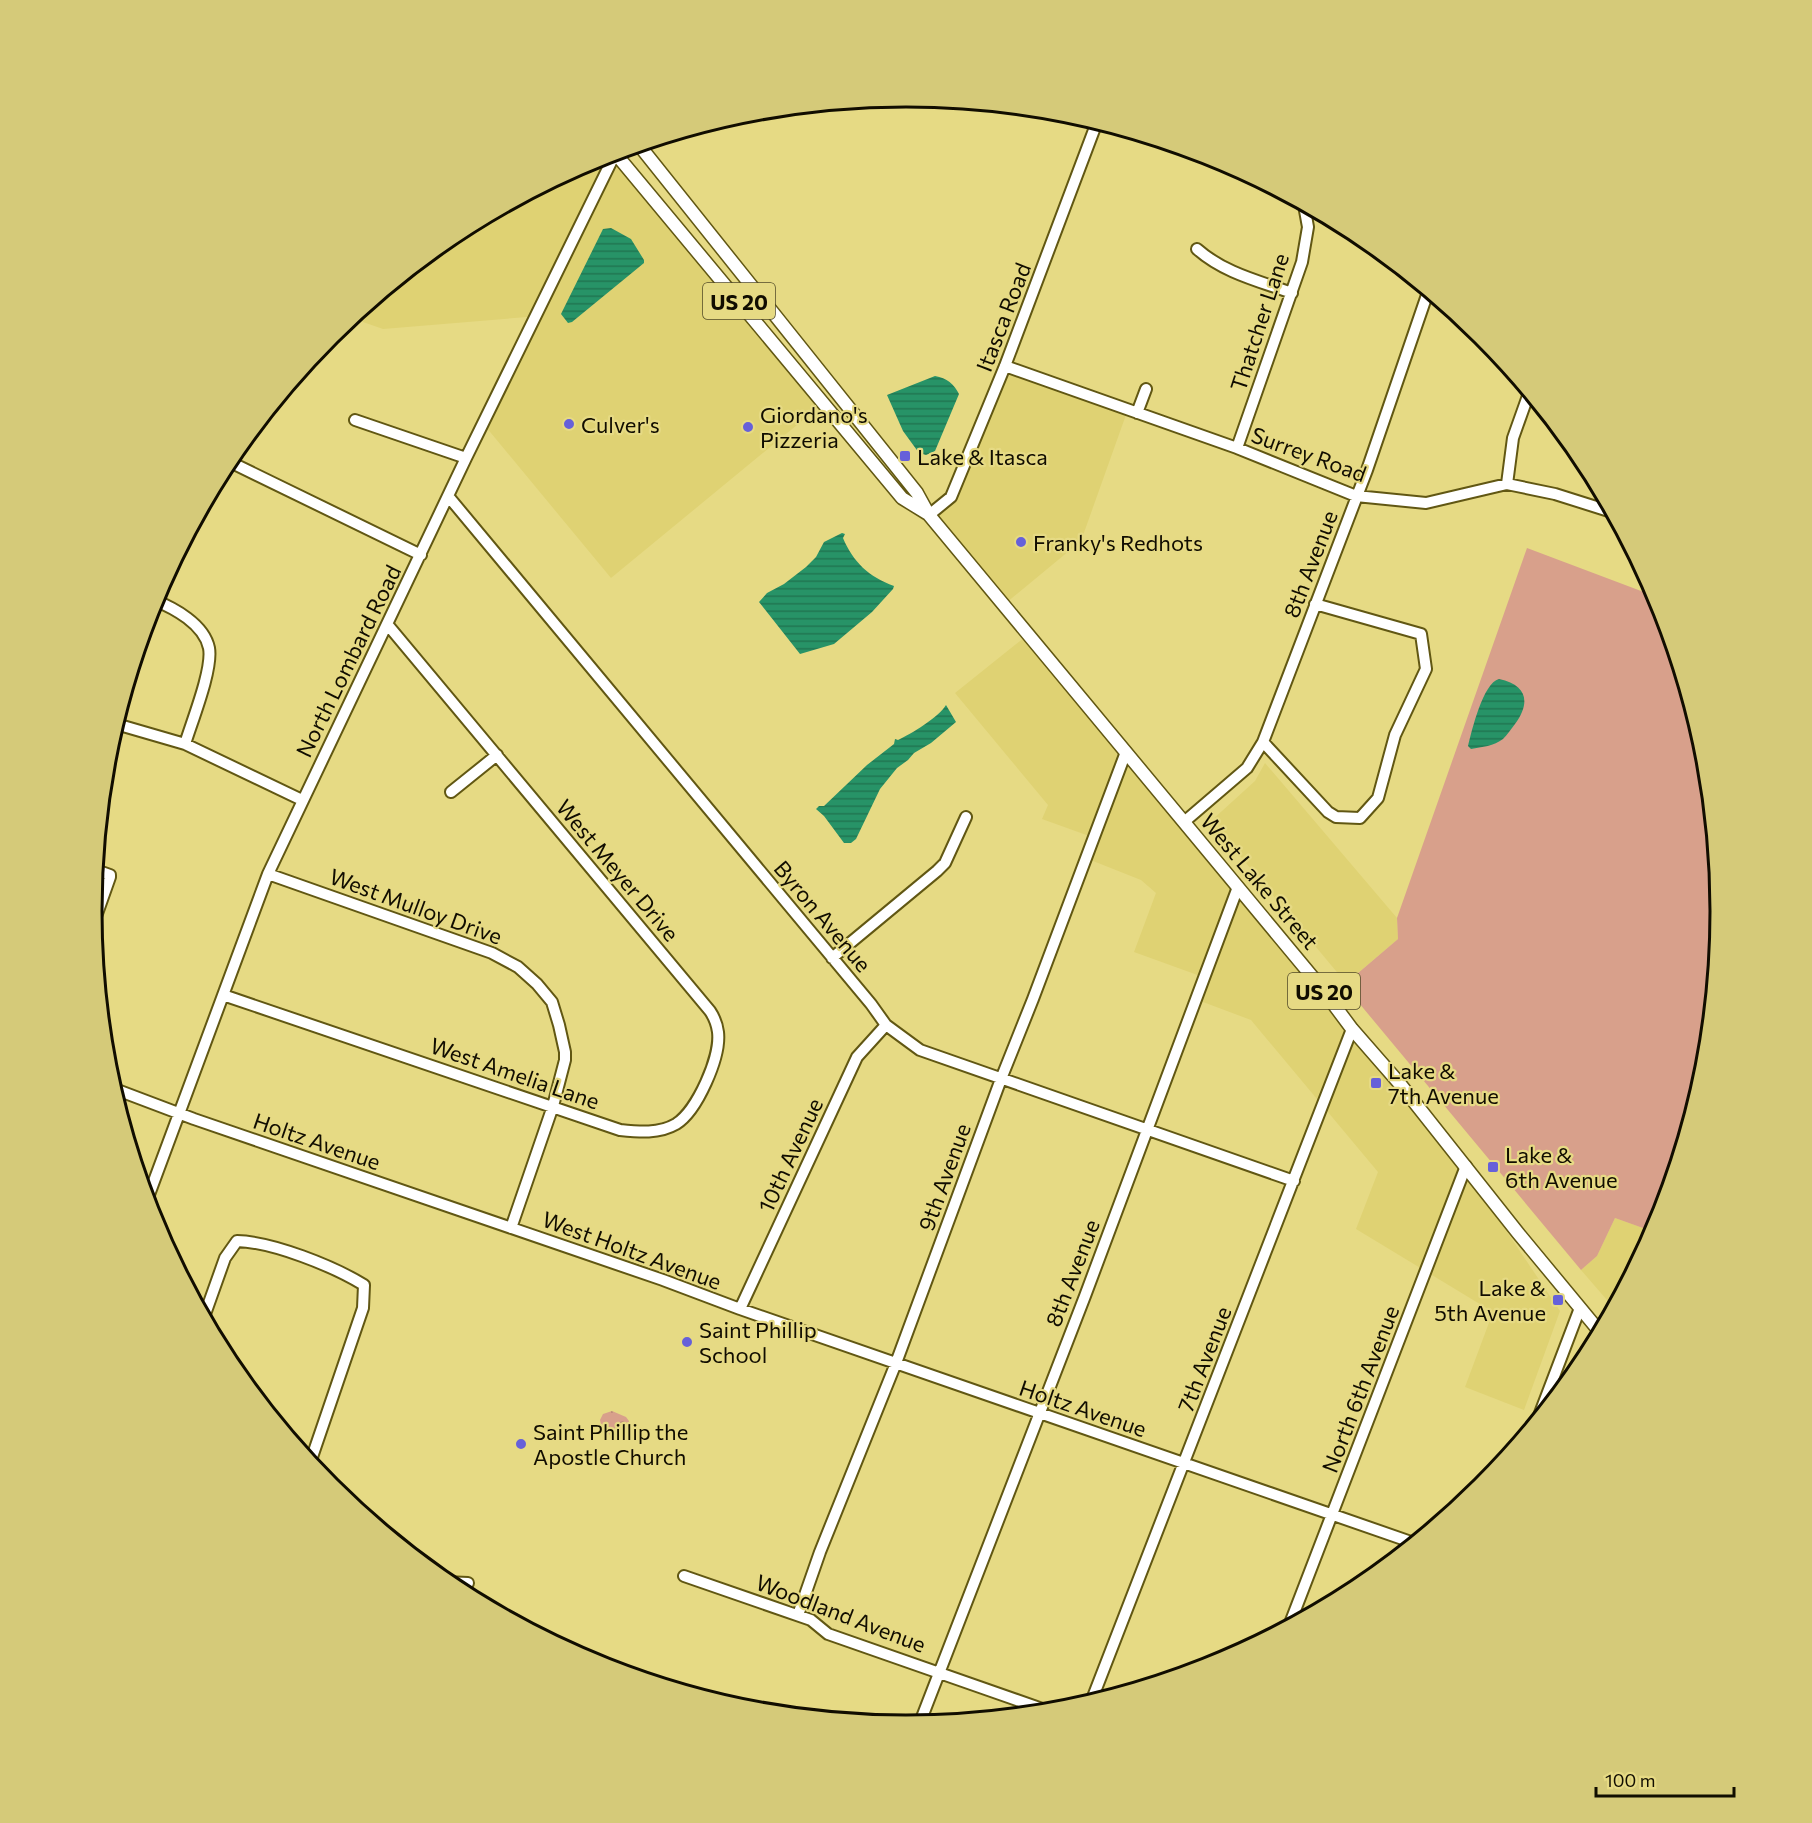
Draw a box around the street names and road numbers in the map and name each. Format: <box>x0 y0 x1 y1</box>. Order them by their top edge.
street label: Thatcher Lane <box>1224 250 1294 394</box>
street label: Itasca Road <box>970 259 1036 375</box>
road number: US 20 <box>703 283 775 319</box>
street label: Surrey Road <box>1248 421 1370 487</box>
street label: 8th Avenue <box>1277 507 1343 621</box>
street label: North Lombard Road <box>290 560 406 762</box>
street label: West Meyer Drive <box>551 794 685 946</box>
street label: West Lake Street <box>1195 808 1325 954</box>
street label: Byron Avenue <box>769 855 877 977</box>
street label: West Mulloy Drive <box>326 862 506 950</box>
road number: US 20 <box>1288 973 1360 1009</box>
street label: West Amelia Lane <box>427 1031 603 1115</box>
street label: 10th Avenue <box>752 1094 828 1216</box>
street label: Holtz Avenue <box>250 1107 384 1175</box>
street label: 9th Avenue <box>912 1120 976 1234</box>
street label: West Holtz Avenue <box>539 1205 725 1295</box>
street label: 8th Avenue <box>1039 1216 1105 1330</box>
street label: 7th Avenue <box>1172 1302 1236 1416</box>
street label: North 6th Avenue <box>1316 1302 1404 1476</box>
street label: Holtz Avenue <box>1016 1374 1150 1442</box>
street label: Woodland Avenue <box>752 1568 930 1658</box>

